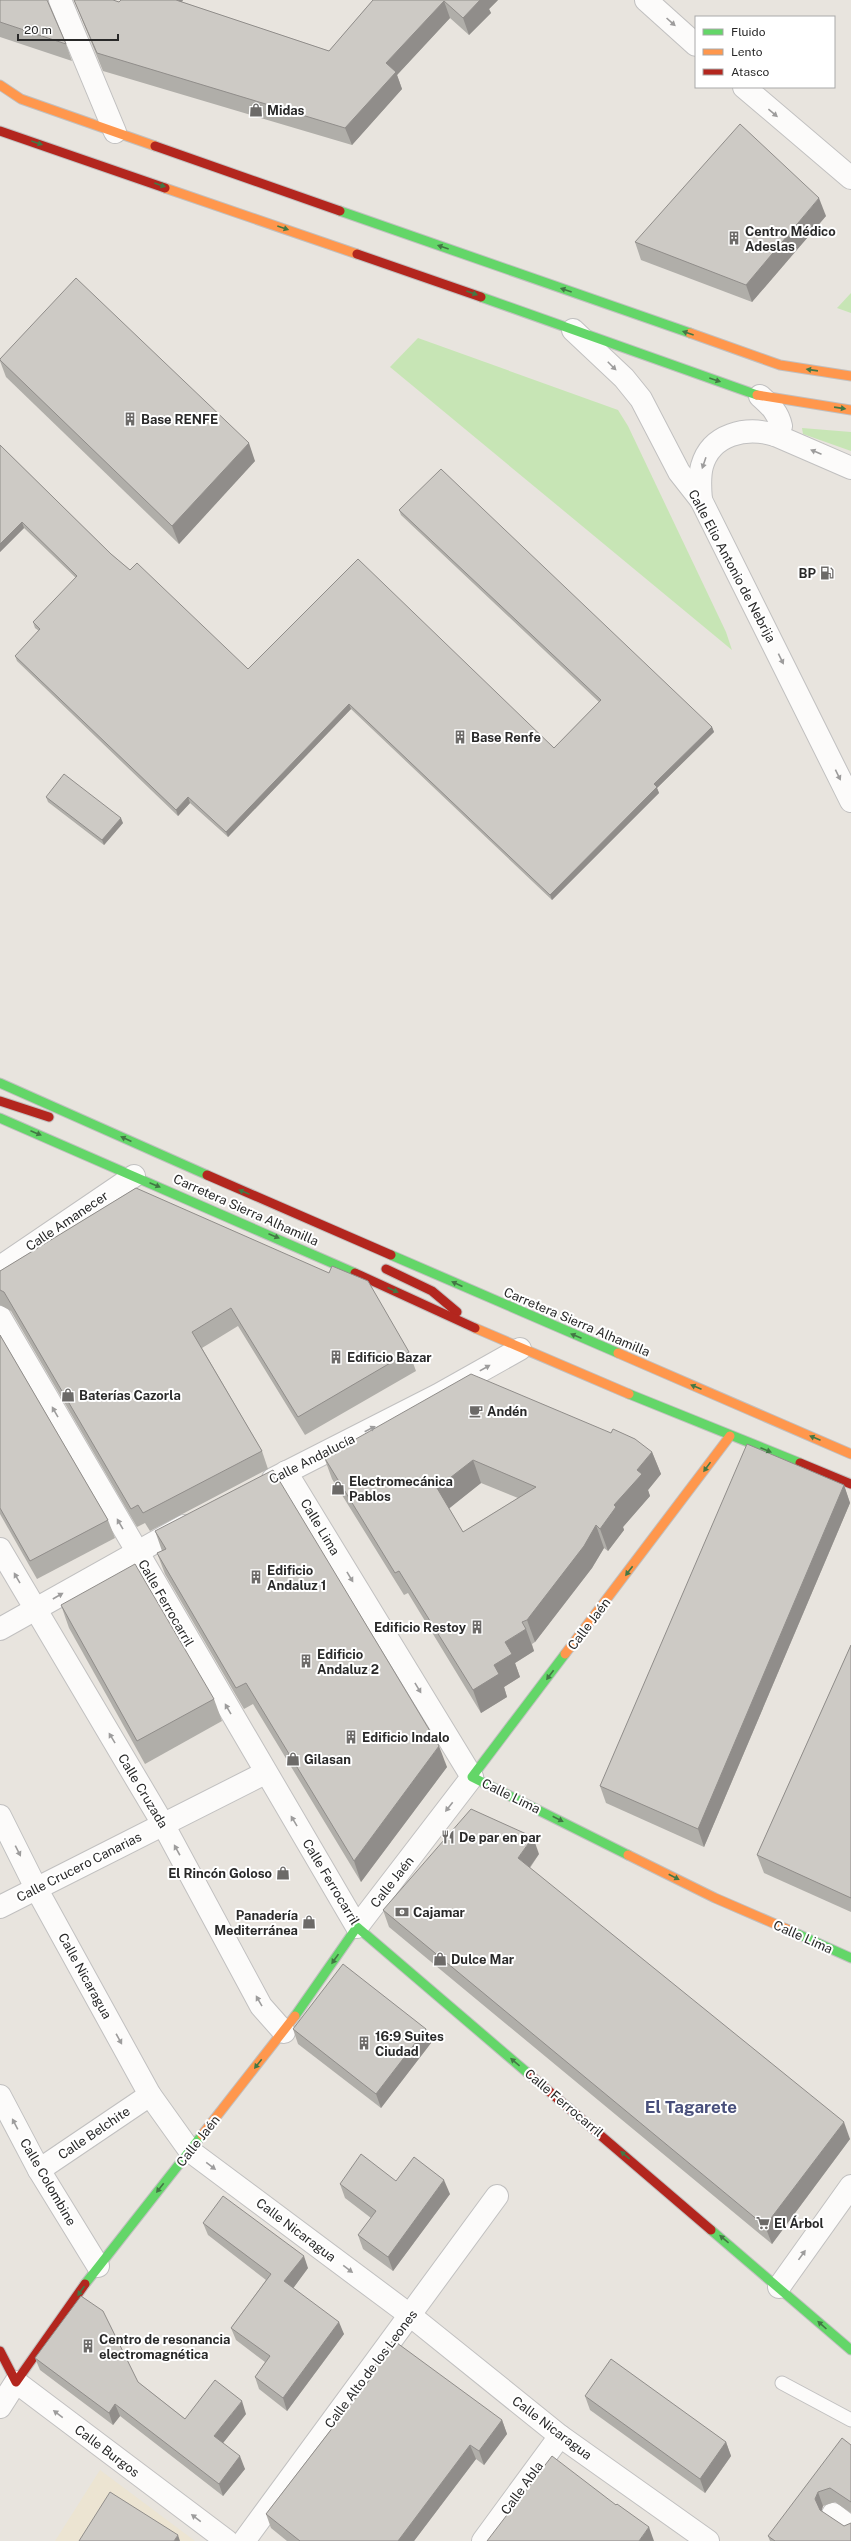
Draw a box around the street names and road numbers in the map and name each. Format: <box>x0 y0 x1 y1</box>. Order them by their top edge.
street label: Calle Elio Antonio de Nebrija <box>685 487 779 645</box>
street label: Carretera Sierra Alhamilla <box>171 1171 321 1249</box>
street label: Calle Amanecer <box>23 1188 111 1254</box>
street label: Carretera Sierra Alhamilla <box>502 1284 652 1360</box>
street label: Calle Andalucía <box>267 1431 357 1487</box>
street label: Calle Lima <box>297 1496 343 1558</box>
street label: Calle Ferrocarril <box>135 1557 197 1649</box>
street label: Calle Jaén <box>565 1595 613 1653</box>
street label: Calle Cruzada <box>115 1751 171 1831</box>
street label: Calle Lima <box>479 1775 543 1817</box>
street label: Calle Crucero Canarias <box>14 1829 144 1905</box>
street label: Calle Ferrocarril <box>299 1836 363 1928</box>
street label: Calle Jaén <box>367 1853 417 1911</box>
street label: Calle Lima <box>771 1917 835 1957</box>
street label: Calle Nicaragua <box>55 1931 115 2021</box>
street label: Calle Ferrocarril <box>522 2066 606 2140</box>
street label: Calle Belchite <box>55 2103 133 2163</box>
street label: Calle Jaén <box>173 2112 223 2170</box>
street label: Calle Colombine <box>17 2136 79 2228</box>
street label: Calle Nicaragua <box>253 2195 339 2265</box>
street label: Calle Alto de los Leones <box>322 2307 420 2431</box>
street label: Calle Nicaragua <box>509 2393 595 2463</box>
street label: Calle Burgos <box>72 2422 142 2480</box>
street label: Calle Abla <box>498 2459 546 2517</box>

